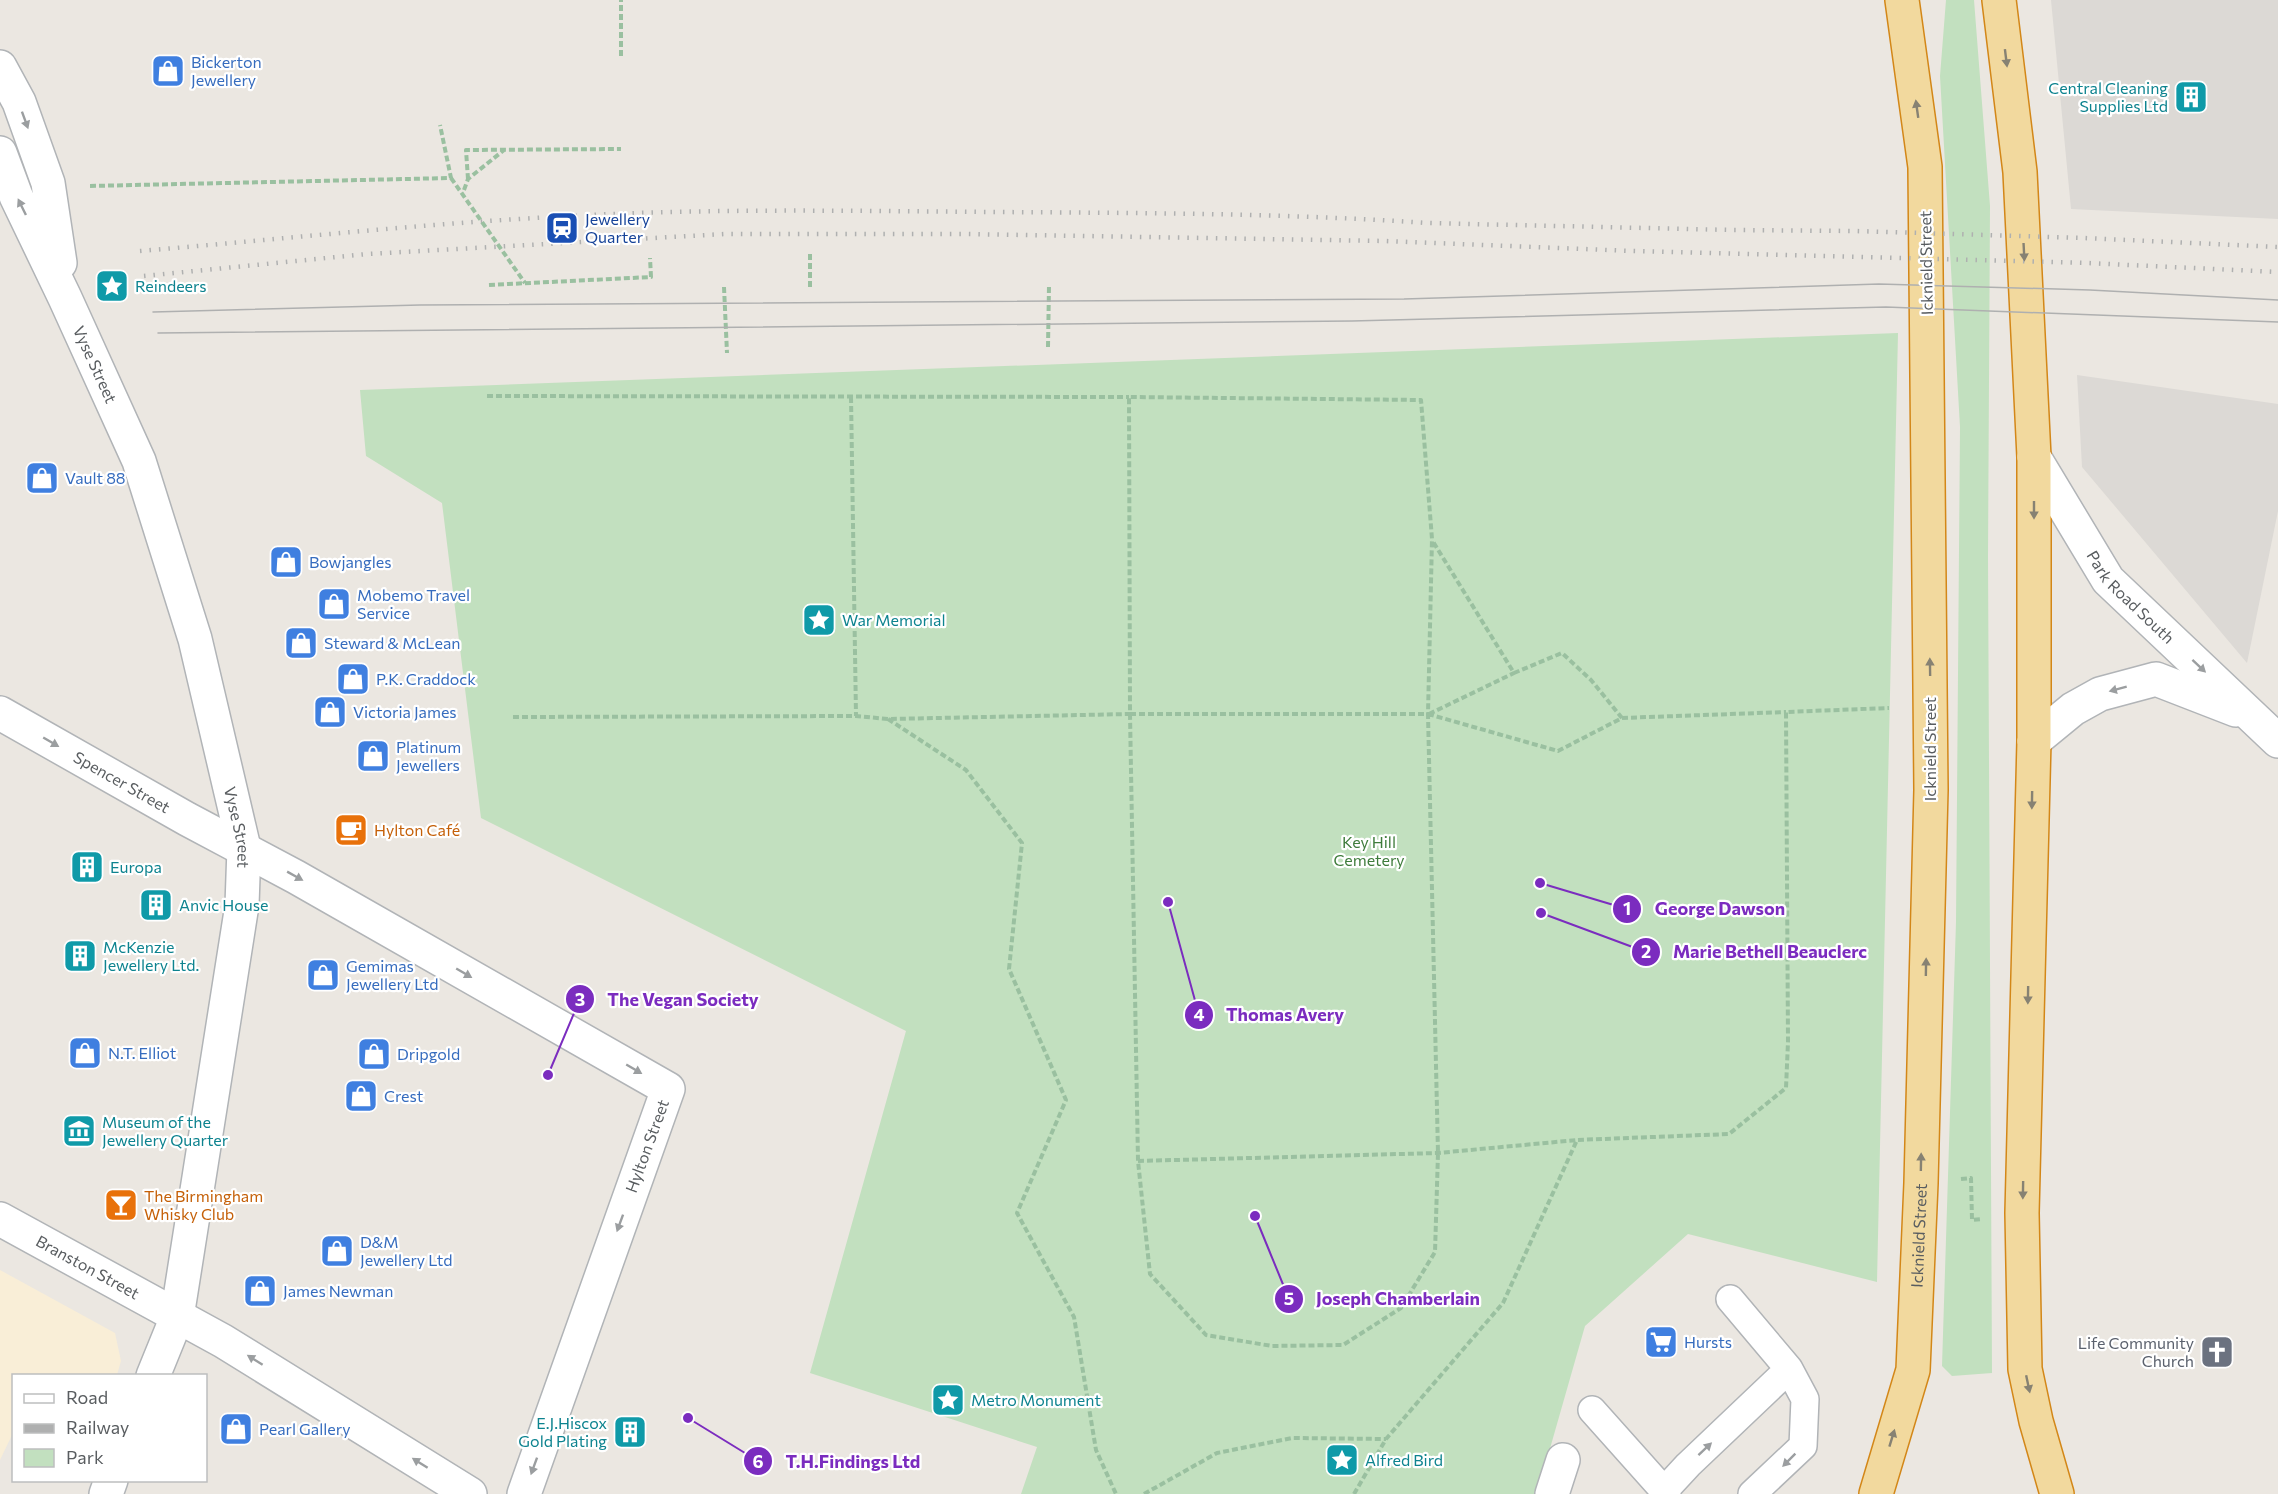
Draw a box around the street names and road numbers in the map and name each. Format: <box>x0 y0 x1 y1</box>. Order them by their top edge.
street label: Icknield Street <box>1915 210 1936 315</box>
street label: Vyse Street <box>70 323 122 406</box>
street label: Park Road South <box>2083 547 2179 647</box>
street label: Icknield Street <box>1920 696 1939 801</box>
street label: Spencer Street <box>71 747 174 817</box>
street label: Vyse Street <box>221 785 254 869</box>
street label: Hylton Street <box>621 1096 672 1195</box>
street label: Icknield Street <box>1907 1182 1930 1288</box>
street label: Branston Street <box>33 1231 143 1303</box>

